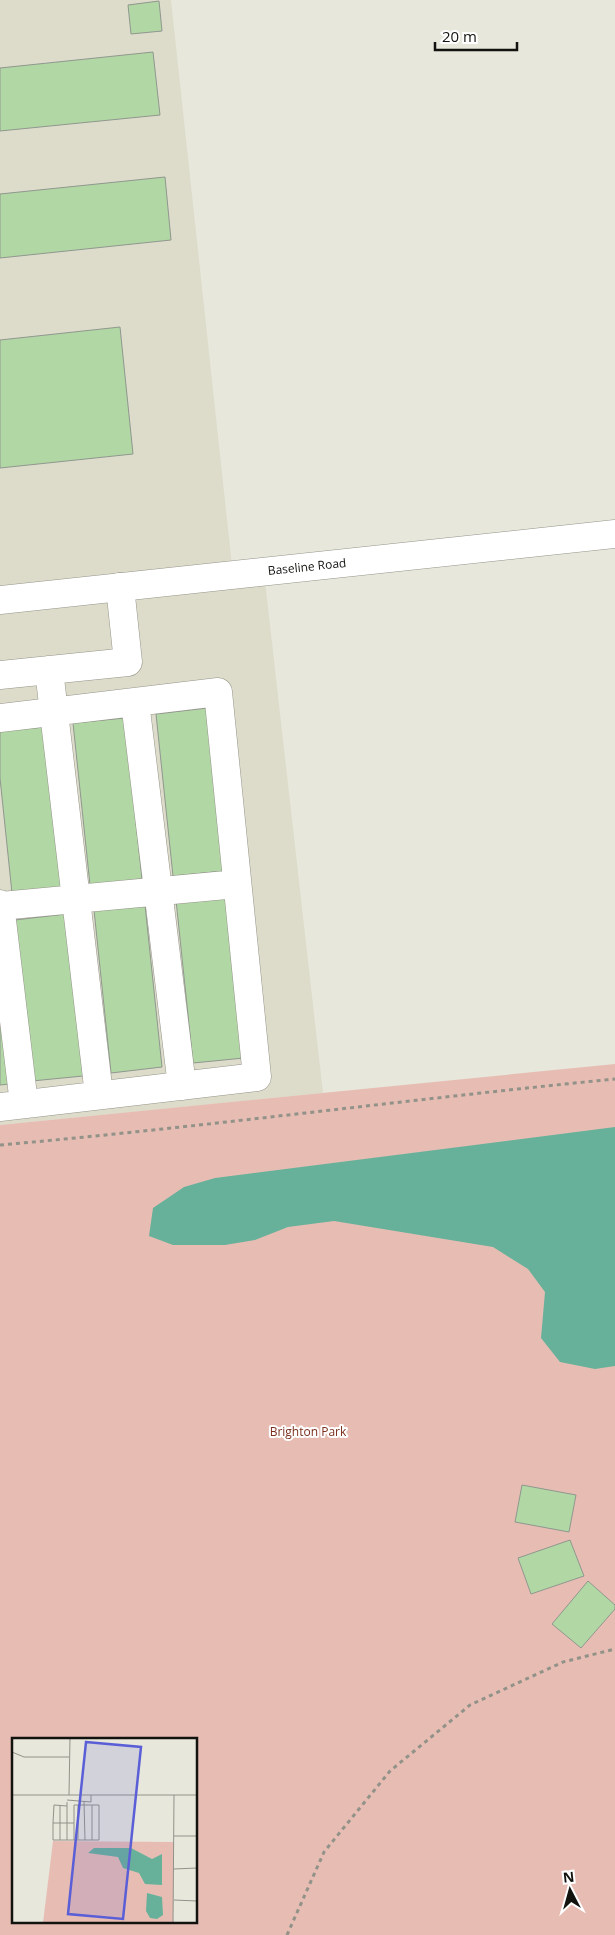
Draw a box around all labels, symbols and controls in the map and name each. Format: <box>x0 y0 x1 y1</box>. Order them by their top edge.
scale bar <box>435 20 518 52</box>
text: 20 m <box>442 26 477 46</box>
street label: Baseline Road <box>267 554 347 579</box>
park label: Brighton Park <box>270 1423 347 1440</box>
inset map <box>12 1738 198 1922</box>
north arrow <box>545 1865 595 1915</box>
text: N <box>562 1867 575 1887</box>

